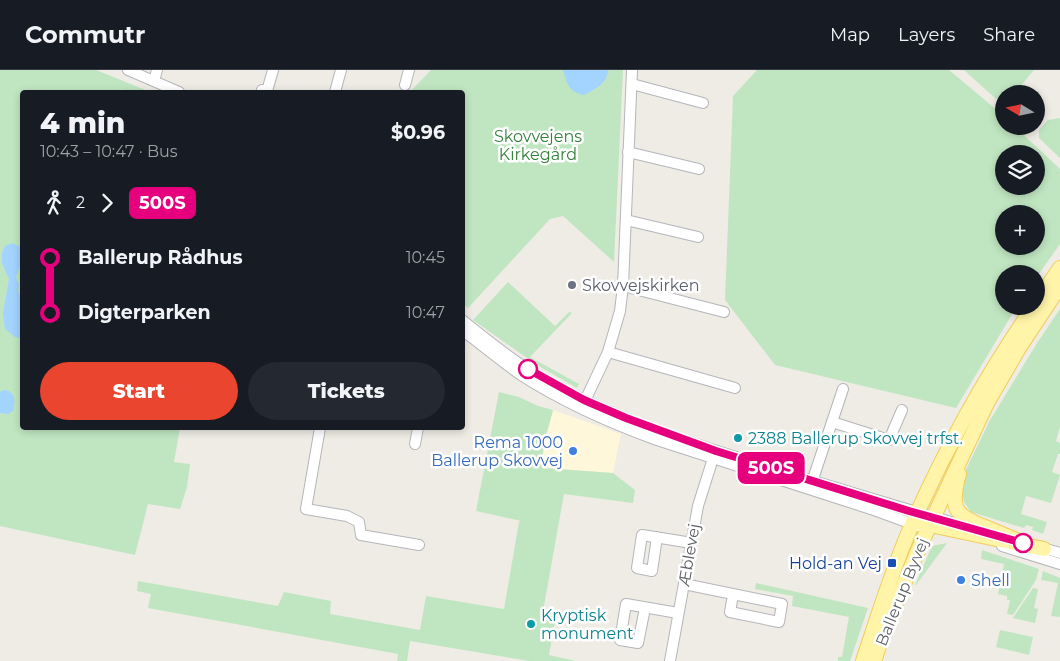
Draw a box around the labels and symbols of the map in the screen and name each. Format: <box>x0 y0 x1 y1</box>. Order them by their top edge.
north arrow <box>995 85 1045 135</box>
park label: Skovvejens Kirkegård <box>494 127 582 164</box>
place label: Skovvejskirken <box>582 276 700 295</box>
marker: Skovvejskirken <box>566 279 578 291</box>
unlabelled marker <box>518 359 538 379</box>
place label: 2388 Ballerup Skovvej trfst. <box>748 429 963 448</box>
marker: 2388 Ballerup Skovvej trfst. <box>732 432 744 444</box>
place label: Rema 1000 Ballerup Skovvej <box>431 433 563 470</box>
marker: Rema 1000 Ballerup Skovvej <box>567 445 579 457</box>
line badge: 500S <box>736 452 806 484</box>
street label: Æblevej <box>674 522 704 588</box>
unlabelled marker <box>1013 533 1033 553</box>
street label: Ballerup Byvej <box>872 535 932 649</box>
place label: Hold-an Vej <box>789 554 882 573</box>
marker: Hold-an Vej <box>886 557 898 569</box>
place label: Shell <box>971 571 1010 590</box>
marker: Shell <box>955 574 967 586</box>
place label: Kryptisk monument <box>541 606 634 643</box>
marker: Kryptisk monument <box>525 618 537 630</box>

